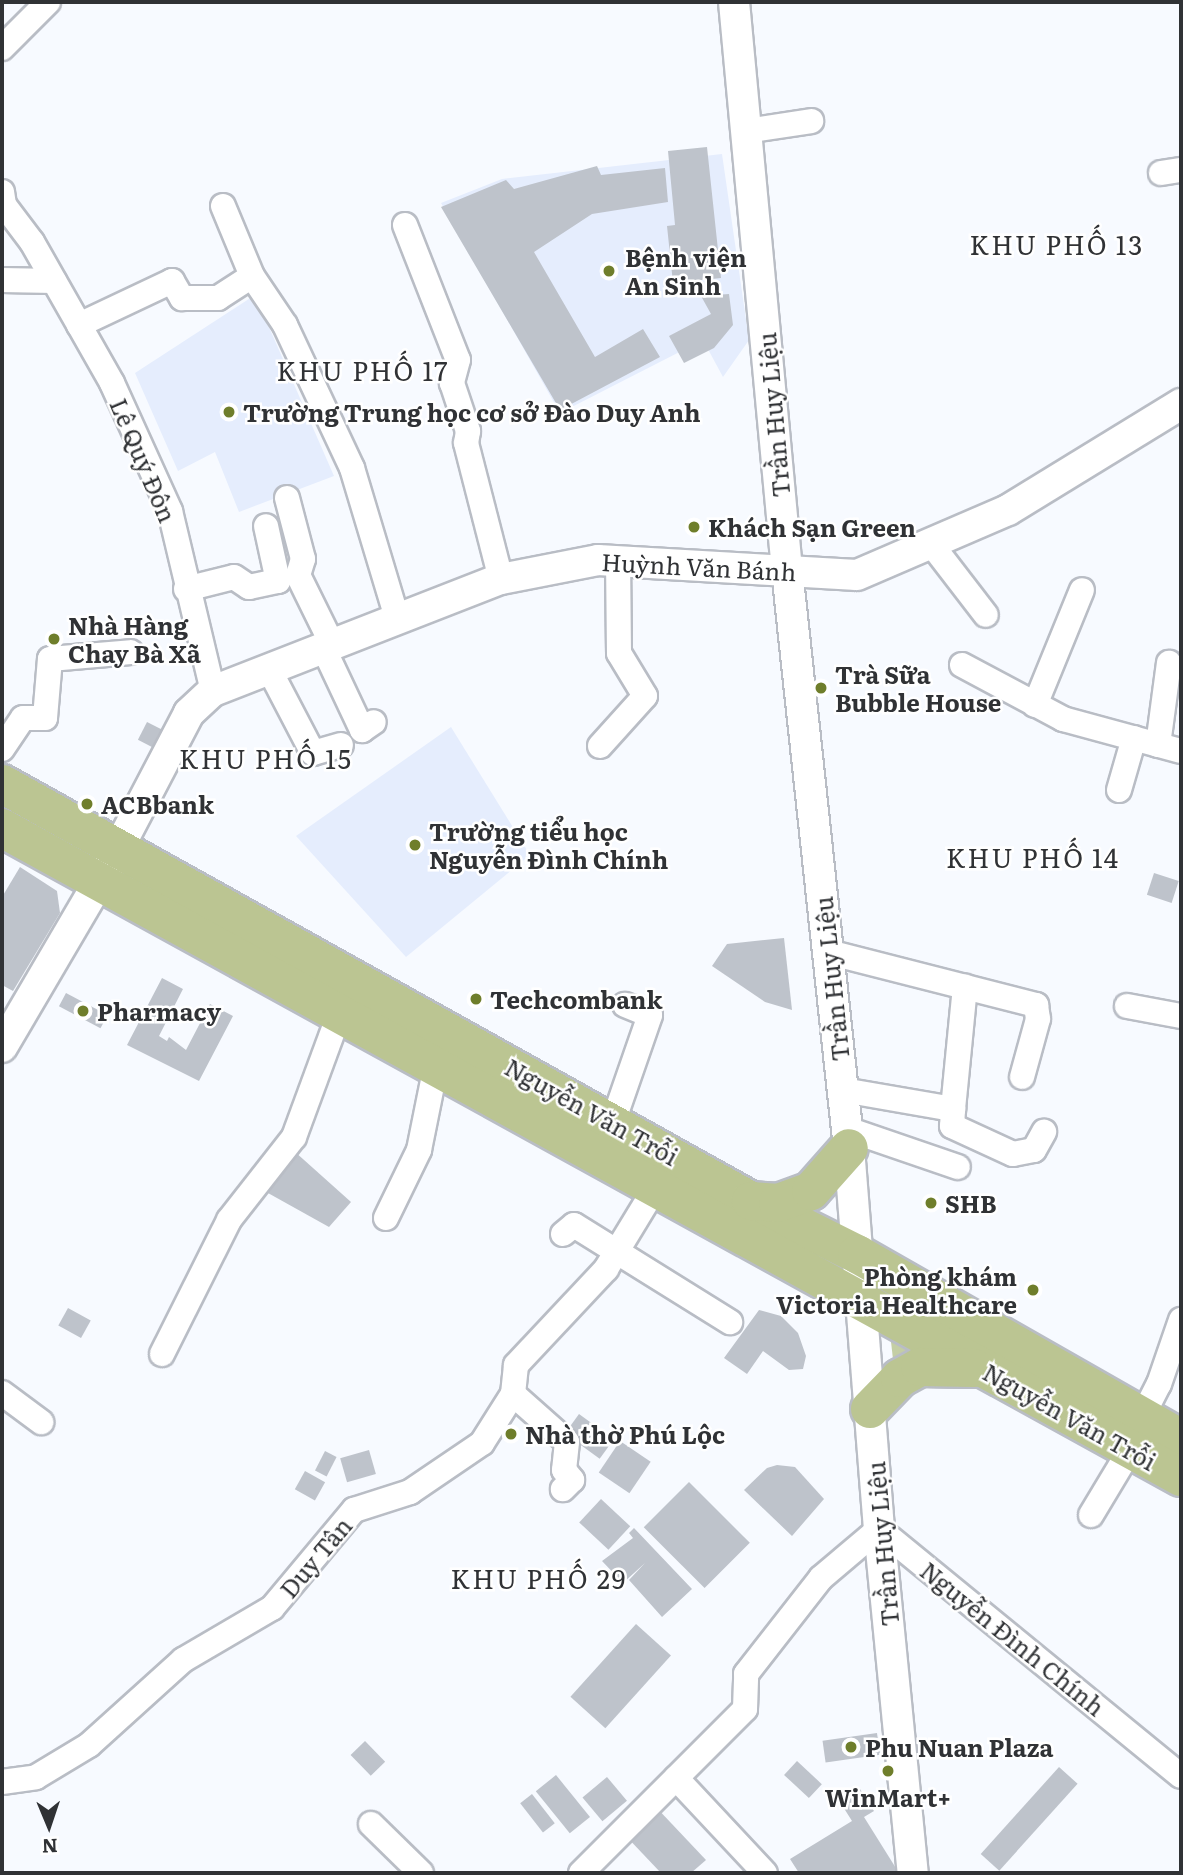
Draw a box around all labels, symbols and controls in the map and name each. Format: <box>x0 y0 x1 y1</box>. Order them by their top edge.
district label: KHU PHỐ 13 <box>971 228 1143 260</box>
place label: Bệnh viện An Sinh <box>625 243 747 299</box>
marker: Bệnh viện An Sinh <box>599 261 619 281</box>
street label: Trần Huy Liệu <box>751 331 795 499</box>
district label: KHU PHỐ 17 <box>278 354 448 386</box>
street label: Lê Quý Ðôn <box>105 394 183 526</box>
place label: Trường Trung học cơ sở Đào Duy Anh <box>243 398 701 426</box>
marker: Trường Trung học cơ sở Đào Duy Anh <box>221 404 237 420</box>
place label: Khách Sạn Green <box>708 513 916 541</box>
marker: Khách Sạn Green <box>686 519 702 535</box>
street label: Huỳnh Văn Bánh <box>601 547 797 585</box>
place label: Nhà Hàng Chay Bà Xã <box>68 611 201 667</box>
marker: Nhà Hàng Chay Bà Xã <box>46 631 62 647</box>
place label: Trà Sữa Bubble House <box>835 660 1001 716</box>
marker: Trà Sữa Bubble House <box>813 680 829 696</box>
district label: KHU PHỐ 15 <box>180 742 352 774</box>
place label: ACBbank <box>101 790 214 818</box>
marker: ACBbank <box>79 796 95 812</box>
place label: Trường tiểu học Nguyễn Đình Chính <box>429 817 668 873</box>
marker: Trường tiểu học Nguyễn Đình Chính <box>407 837 423 853</box>
district label: KHU PHỐ 14 <box>947 841 1119 873</box>
street label: Trần Huy Liệu <box>808 895 854 1063</box>
place label: Techcombank <box>490 985 663 1013</box>
marker: Techcombank <box>468 991 484 1007</box>
place label: Pharmacy <box>97 997 221 1025</box>
marker: Pharmacy <box>75 1003 91 1019</box>
street label: Nguyễn Văn Trỗi <box>500 1052 684 1170</box>
place label: SHB <box>945 1189 997 1217</box>
marker: SHB <box>923 1195 939 1211</box>
place label: Phòng khám Victoria Healthcare <box>776 1262 1017 1318</box>
marker: Phòng khám Victoria Healthcare <box>1023 1280 1043 1300</box>
street label: Nguyễn Văn Trỗi <box>978 1357 1162 1475</box>
place label: Nhà thờ Phú Lộc <box>525 1420 725 1448</box>
marker: Nhà thờ Phú Lộc <box>503 1426 519 1442</box>
street label: Trần Huy Liệu <box>860 1460 904 1628</box>
street label: Duy Tân <box>273 1511 357 1603</box>
street label: Nguyễn Đình Chính <box>915 1555 1111 1721</box>
district label: KHU PHỐ 29 <box>452 1562 626 1594</box>
place label: Phu Nuan Plaza <box>865 1733 1053 1761</box>
marker: Phu Nuan Plaza <box>843 1739 859 1755</box>
marker: WinMart+ <box>880 1763 896 1779</box>
place label: WinMart+ <box>825 1783 951 1811</box>
north arrow <box>14 1791 84 1861</box>
text: N <box>41 1833 58 1861</box>

